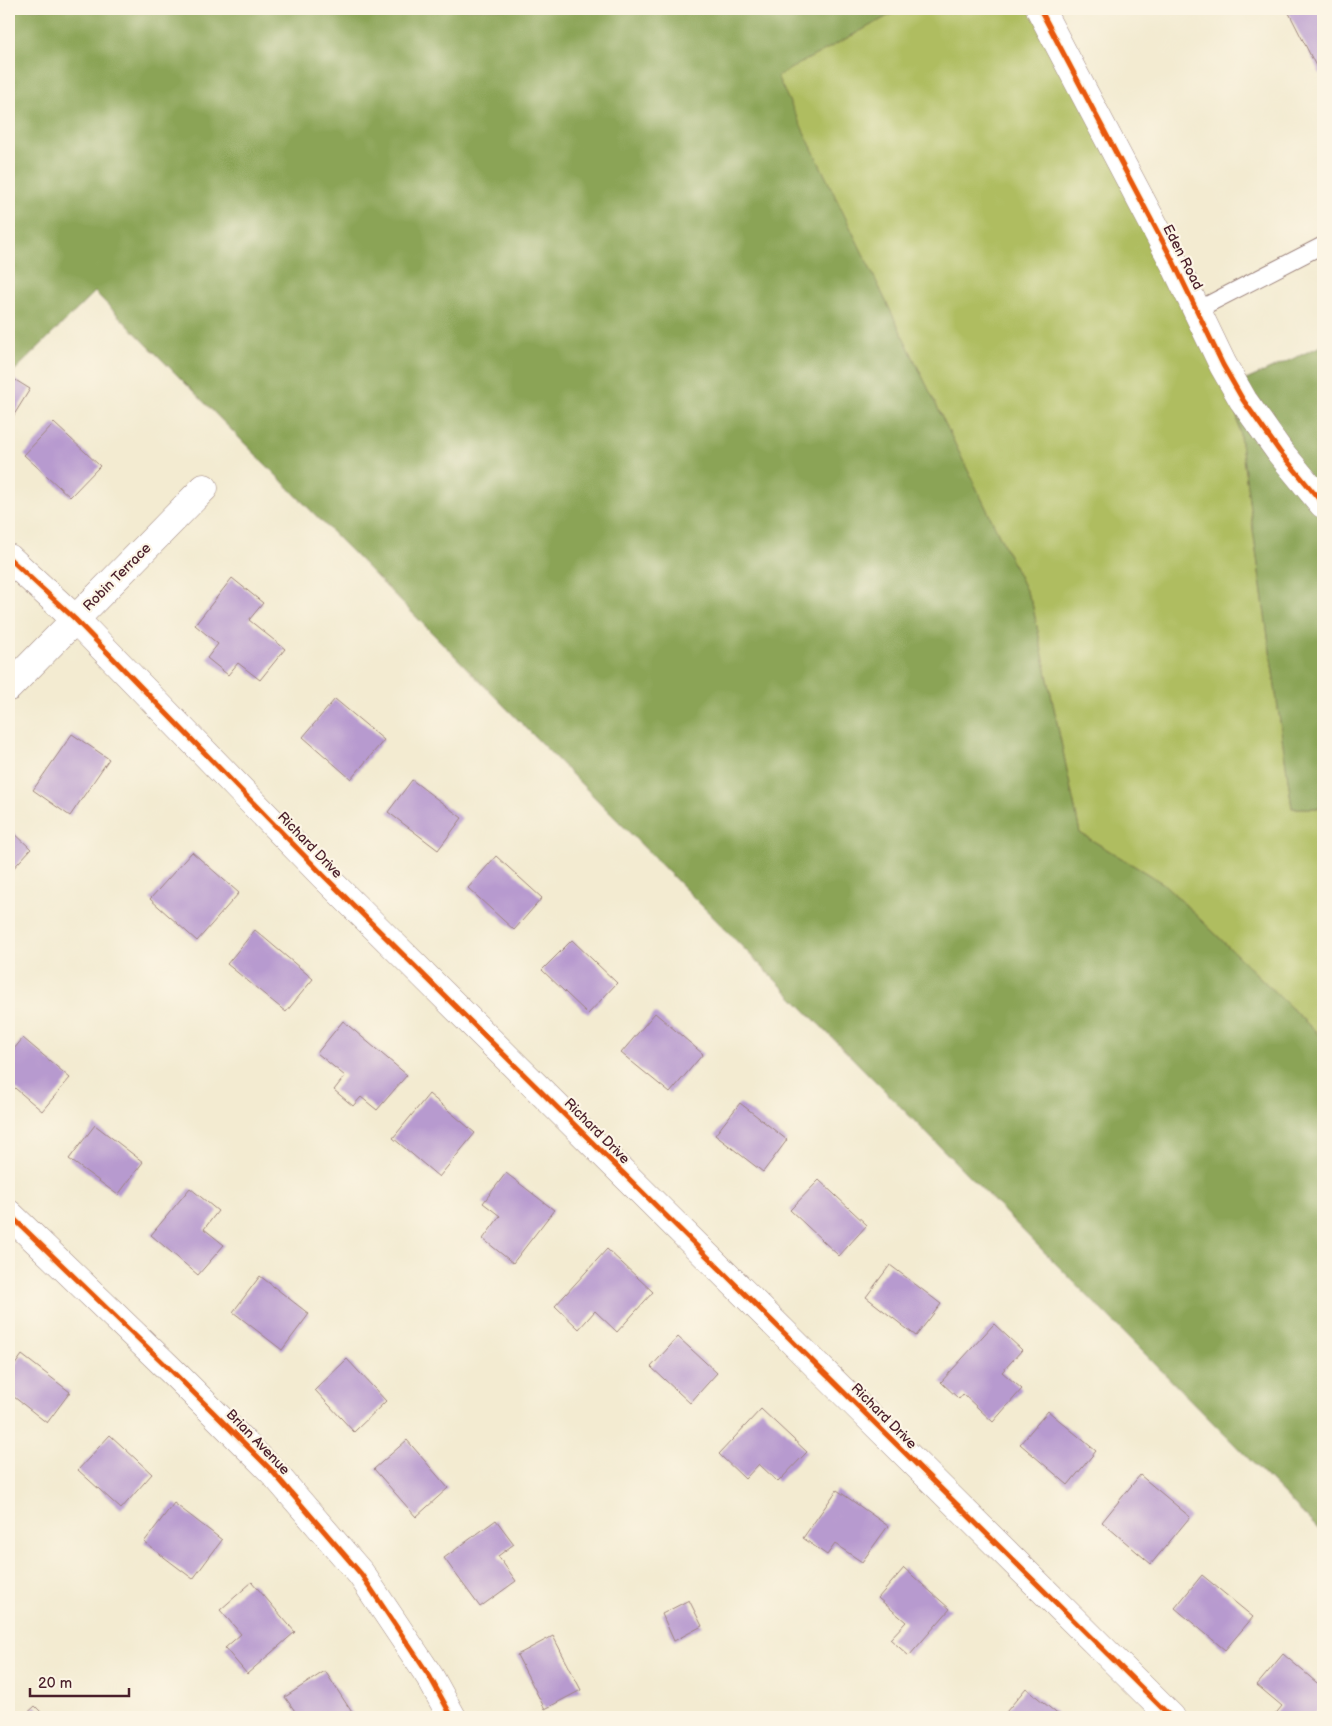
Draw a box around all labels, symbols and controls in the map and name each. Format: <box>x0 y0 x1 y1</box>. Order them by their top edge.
street label: Eden Road <box>1159 221 1207 293</box>
street label: Robin Terrace <box>79 539 155 615</box>
street label: Richard Drive <box>274 808 346 882</box>
street label: Richard Drive <box>561 1095 633 1167</box>
street label: Richard Drive <box>848 1380 920 1452</box>
street label: Brian Avenue <box>223 1406 293 1478</box>
scale bar <box>30 1666 129 1698</box>
text: 20 m <box>38 1674 72 1693</box>

